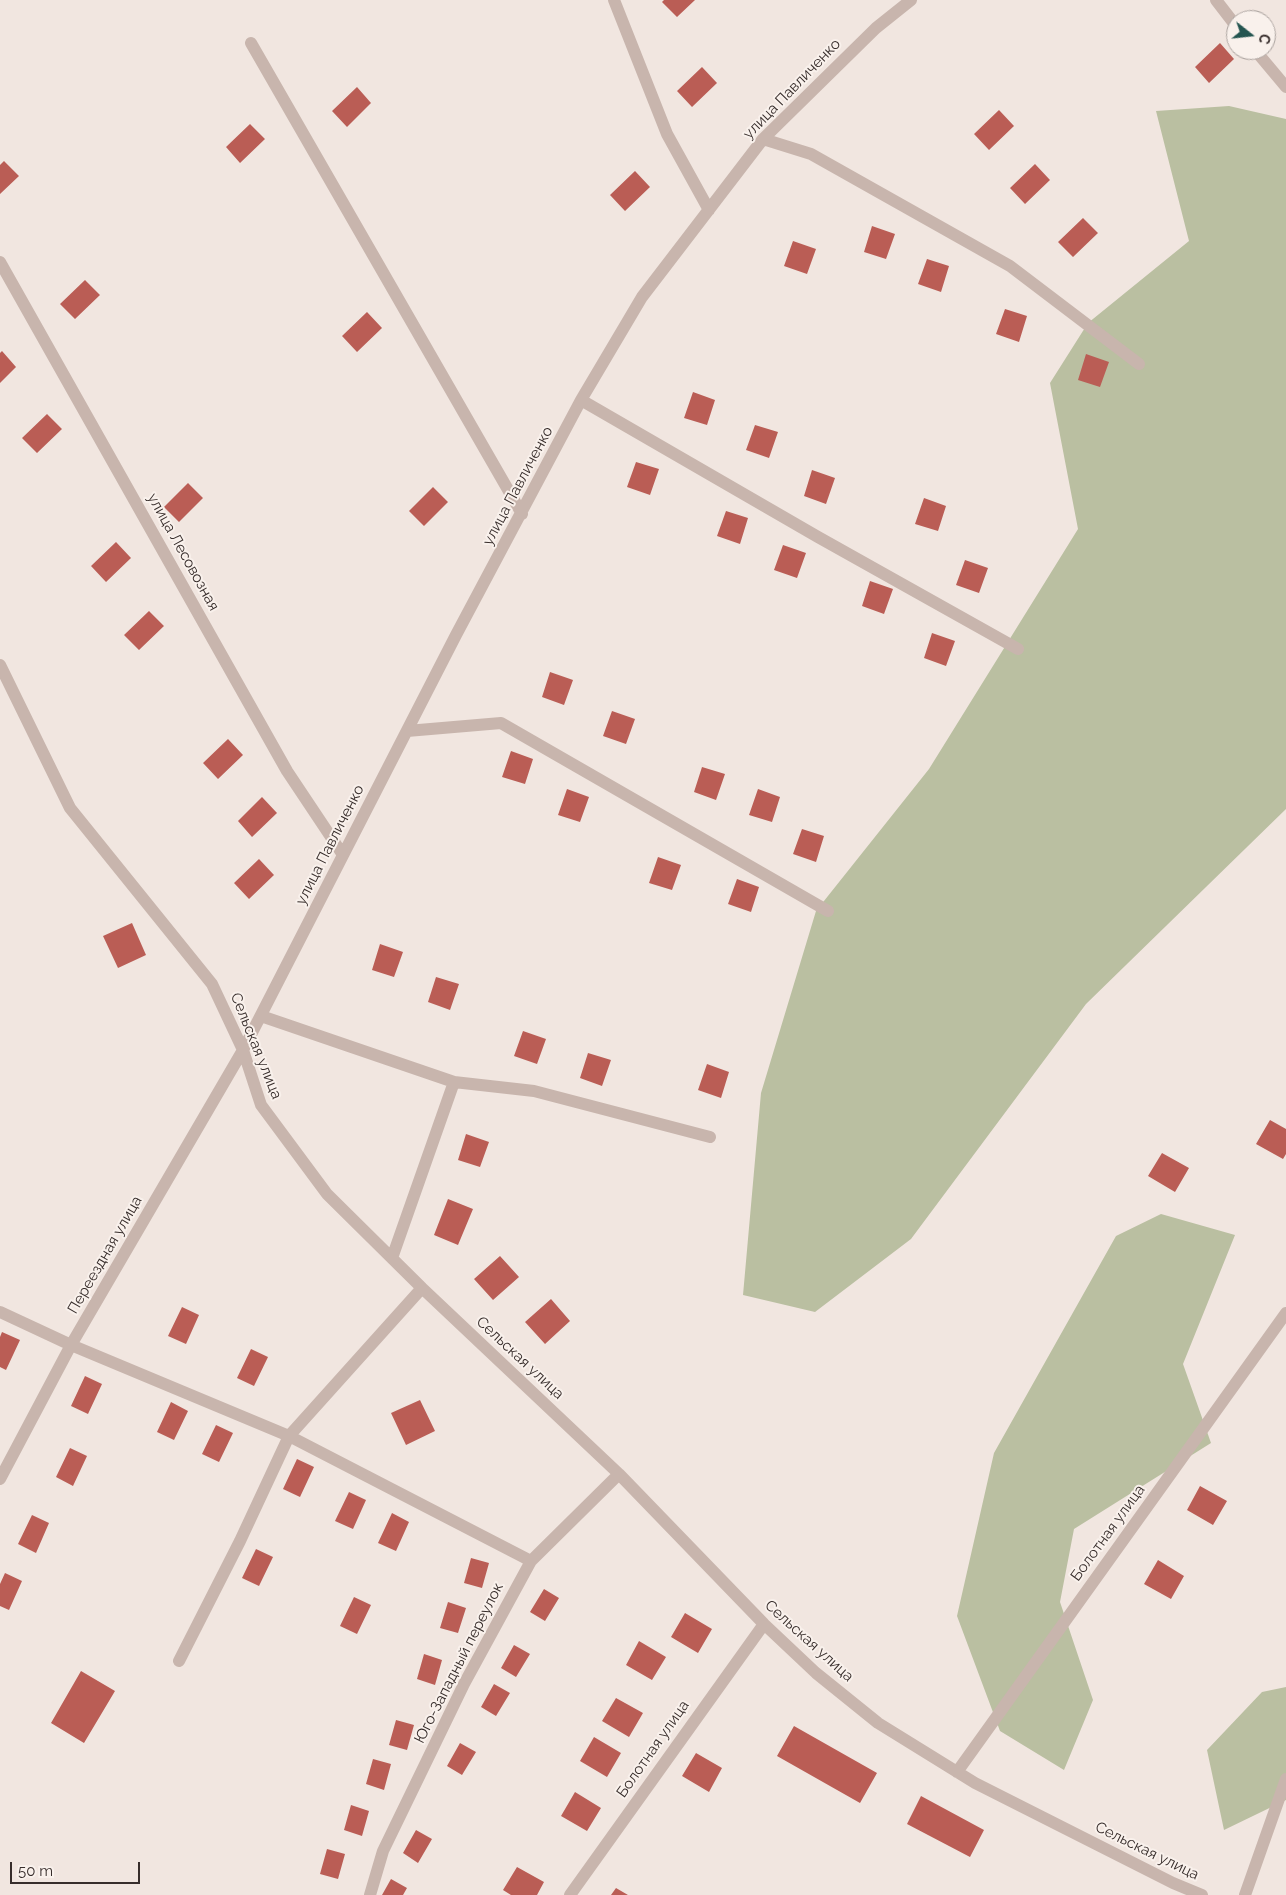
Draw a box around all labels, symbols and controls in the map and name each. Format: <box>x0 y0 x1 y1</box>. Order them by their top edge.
north arrow <box>1226 10 1276 60</box>
text: С <box>1255 32 1273 46</box>
street label: улица Павличенко <box>740 35 844 143</box>
street label: улица Павличенко <box>479 423 557 549</box>
street label: улица Лесовозная <box>143 490 223 614</box>
street label: улица Павличенко <box>292 782 368 908</box>
street label: Сельская улица <box>226 990 286 1102</box>
street label: Переездная улица <box>64 1193 146 1317</box>
street label: Сельская улица <box>472 1313 568 1403</box>
street label: Болотная улица <box>1067 1481 1149 1585</box>
street label: Юго-Западный переулок <box>411 1580 507 1746</box>
street label: Сельская улица <box>761 1596 857 1686</box>
street label: Болотная улица <box>613 1697 693 1801</box>
street label: Сельская улица <box>1092 1818 1202 1884</box>
scale bar <box>12 1852 142 1884</box>
text: 50 m <box>18 1862 53 1880</box>

